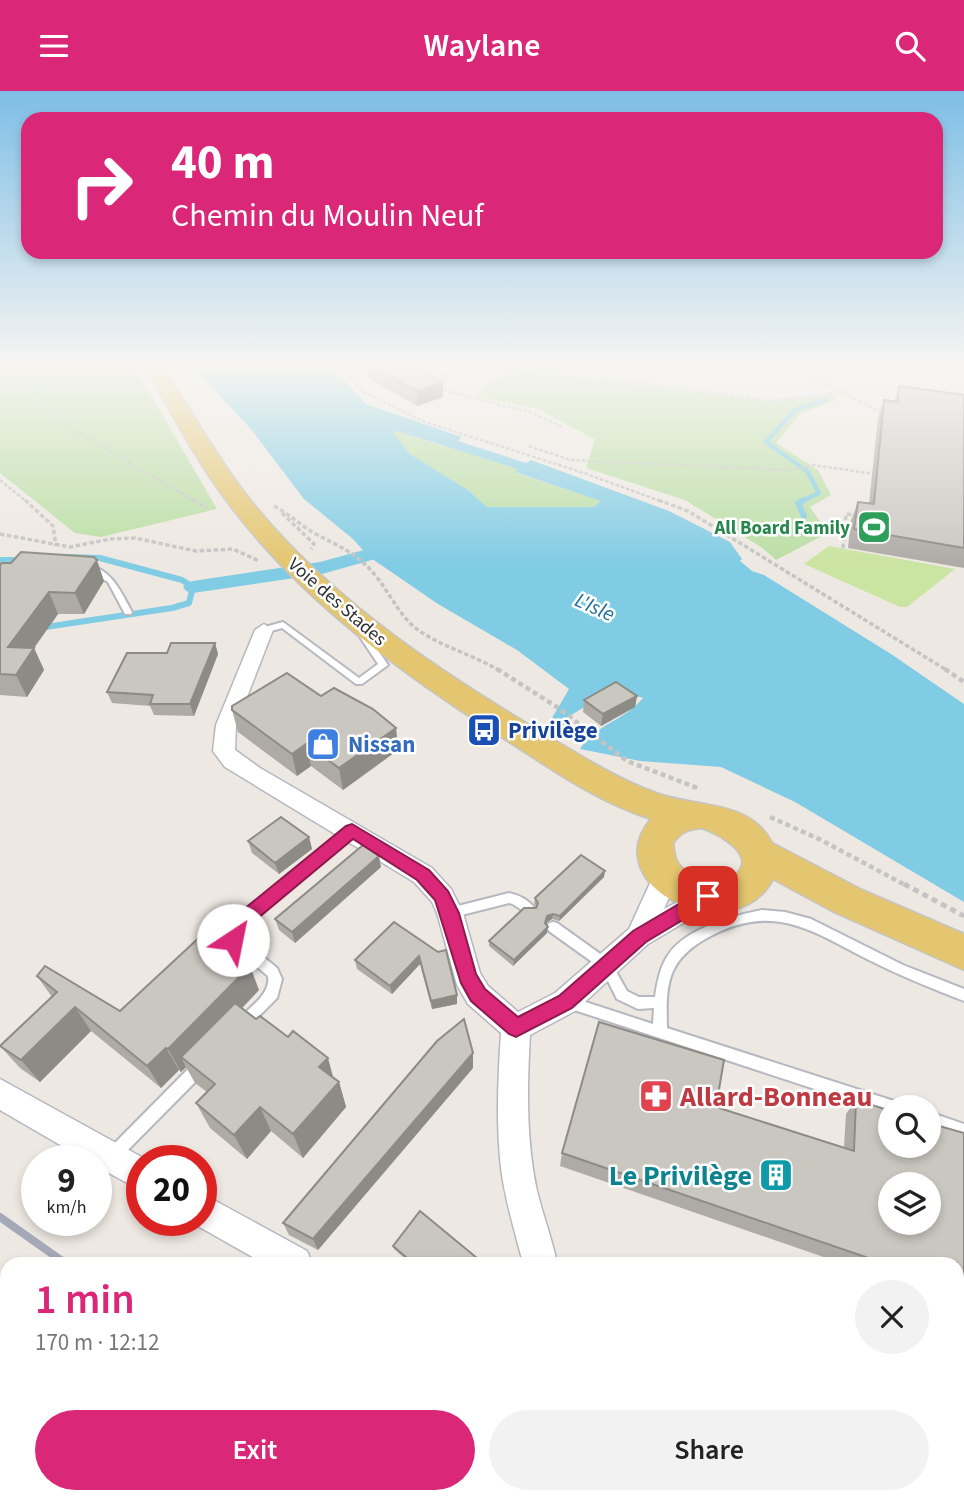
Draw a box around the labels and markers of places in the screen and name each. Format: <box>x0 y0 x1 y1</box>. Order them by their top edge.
sports icon: All Board Family <box>855 508 893 546</box>
place label: All Board Family <box>713 515 850 542</box>
bus stop icon: Privilège <box>465 711 503 749</box>
place label: Privilège <box>508 714 598 747</box>
shop icon: Nissan <box>304 725 342 763</box>
place label: Nissan <box>348 728 415 761</box>
pin <box>678 866 738 926</box>
pharmacy icon: Allard-Bonneau <box>637 1077 675 1115</box>
place label: Allard-Bonneau <box>679 1077 872 1117</box>
place label: Le Privilège <box>609 1156 752 1196</box>
building icon: Le Privilège <box>757 1156 795 1194</box>

